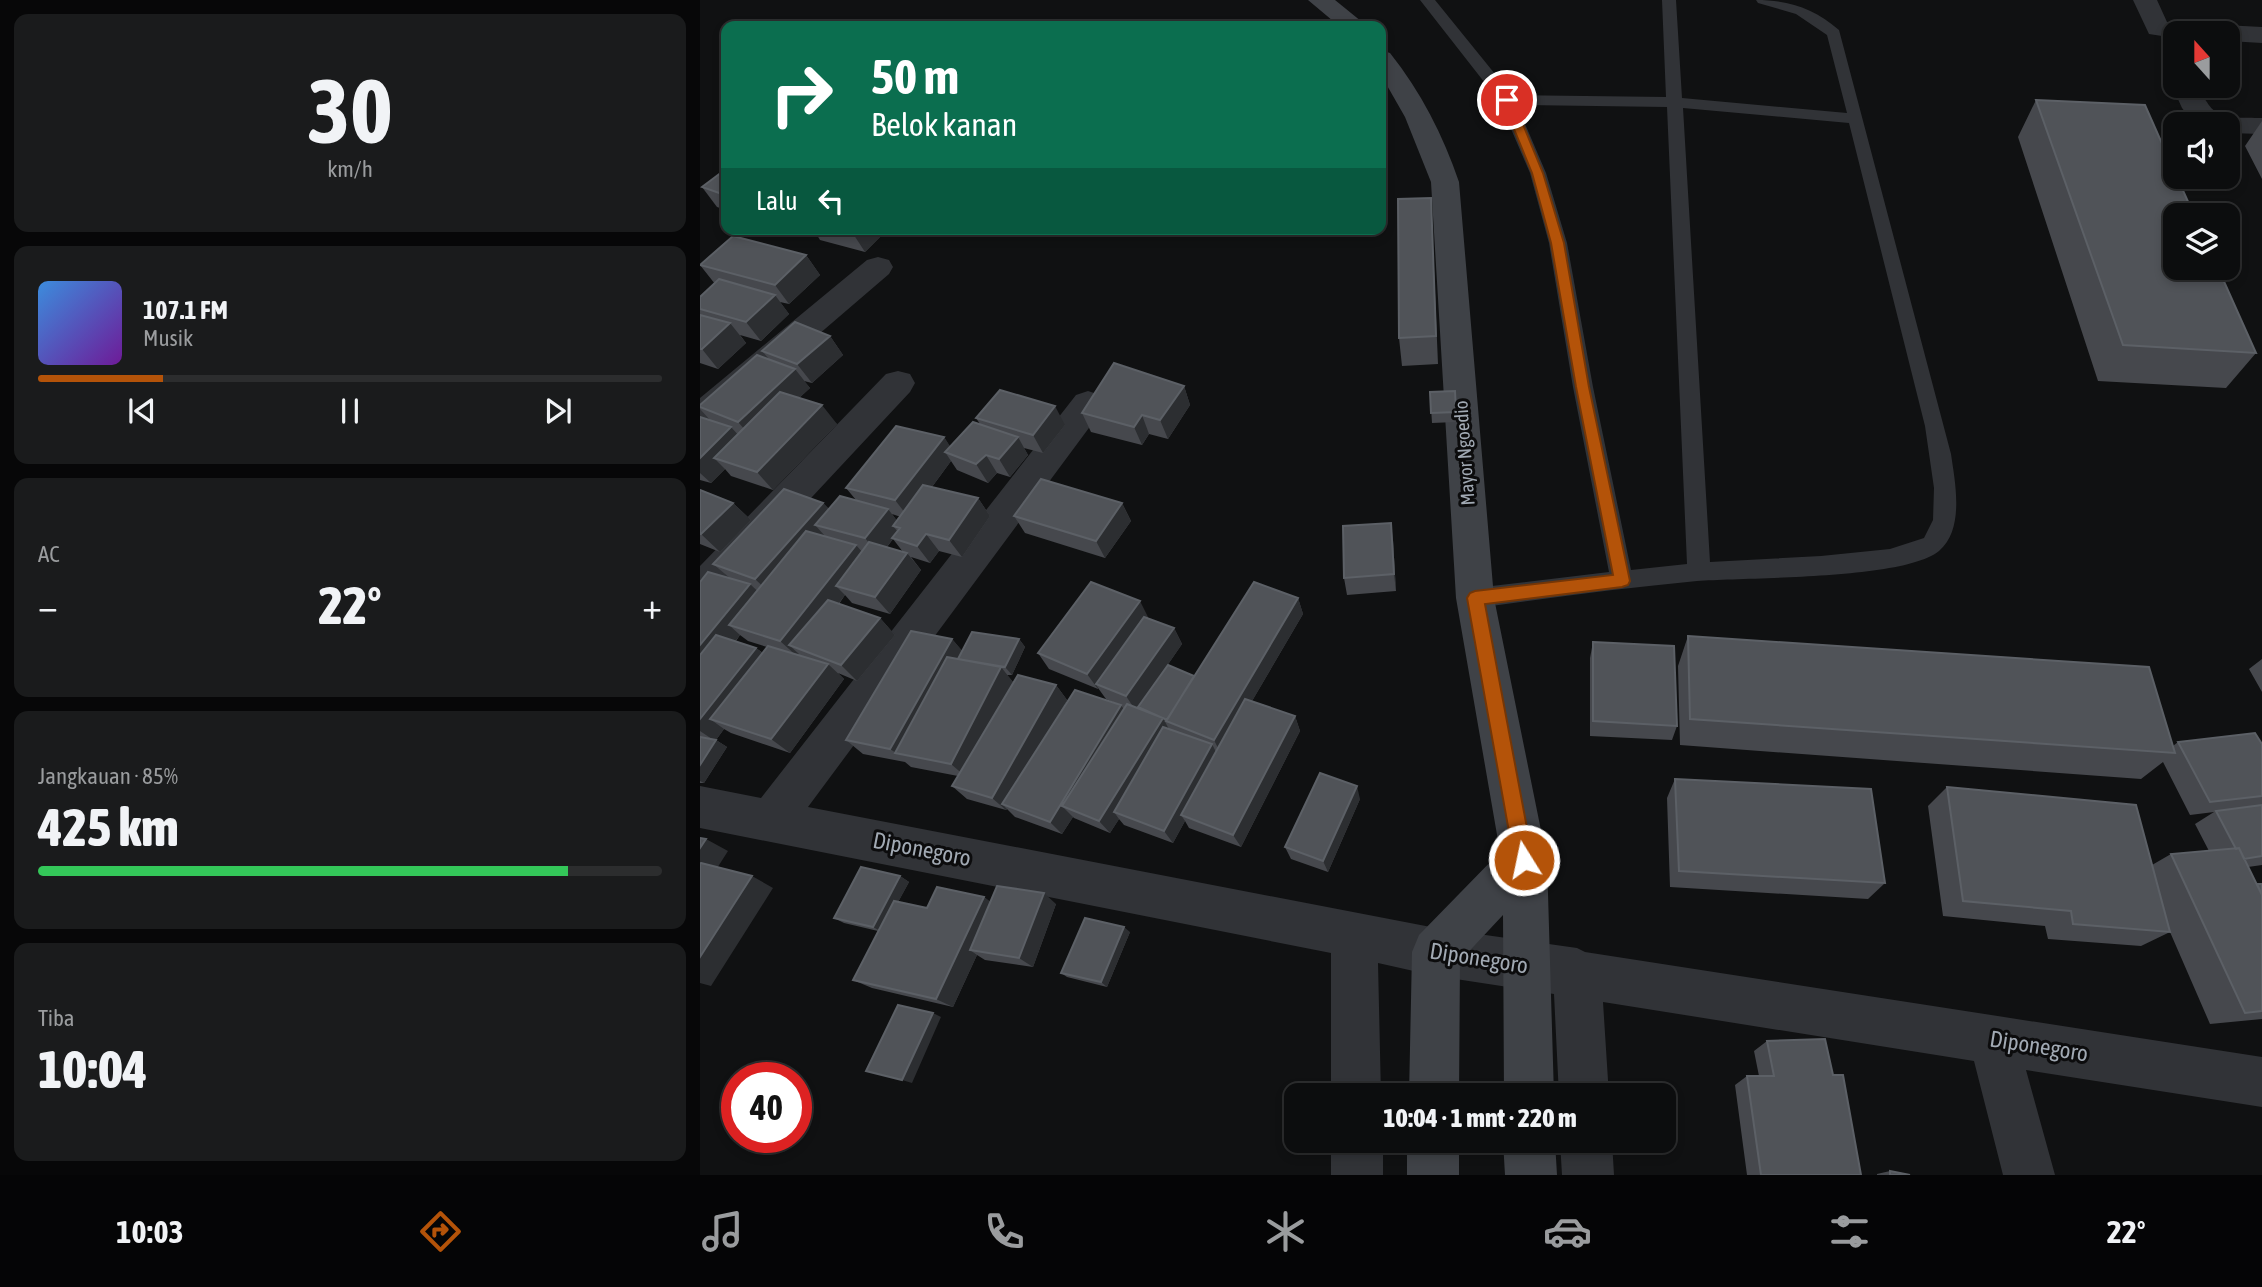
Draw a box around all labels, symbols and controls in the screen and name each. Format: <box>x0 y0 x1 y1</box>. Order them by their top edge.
north arrow <box>2163 21 2240 98</box>
map controls <box>2163 21 2240 280</box>
text: 50 m <box>871 48 959 104</box>
icon: right <box>756 49 847 140</box>
text: 30 <box>307 58 393 162</box>
pin <box>1477 70 1537 130</box>
icon: arrive <box>1488 81 1526 119</box>
text: Belok kanan <box>871 106 1017 143</box>
button: sound <box>2163 112 2240 189</box>
text: km/h <box>327 156 373 182</box>
icon: left <box>812 182 850 220</box>
text: Lalu <box>756 186 798 216</box>
button: layers <box>2163 203 2240 280</box>
text: 107.1 FM <box>143 295 228 325</box>
text: Musik <box>143 325 193 351</box>
icon: previous <box>123 392 161 430</box>
icon: pause <box>331 392 369 430</box>
icon: next <box>539 392 577 430</box>
street label: Mayor Ngoedio <box>1449 400 1479 506</box>
text: AC <box>38 541 60 567</box>
text: 22° <box>318 575 382 635</box>
text: − <box>38 584 58 627</box>
text: + <box>642 584 662 627</box>
text: Jangkauan · 85% <box>38 763 178 789</box>
text: 425 km <box>38 797 179 857</box>
position arrow <box>1487 823 1561 897</box>
street label: Diponegoro <box>871 827 973 871</box>
street label: Diponegoro <box>1428 937 1530 979</box>
text: Tiba <box>38 1005 75 1031</box>
street label: Diponegoro <box>1988 1025 2090 1067</box>
text: 10:04 <box>38 1039 147 1099</box>
speed limit sign: 40 <box>721 1062 812 1153</box>
text: 10:04 · 1 mnt · 220 m <box>1383 1103 1577 1133</box>
icon: directions <box>416 1207 465 1256</box>
icon: music <box>698 1207 747 1256</box>
icon: phone <box>980 1207 1029 1256</box>
icon: climate <box>1261 1207 1310 1256</box>
icon: car <box>1543 1207 1592 1256</box>
icon: filters <box>1825 1207 1874 1256</box>
text: 10:03 <box>116 1213 184 1250</box>
text: 22° <box>2107 1213 2146 1250</box>

